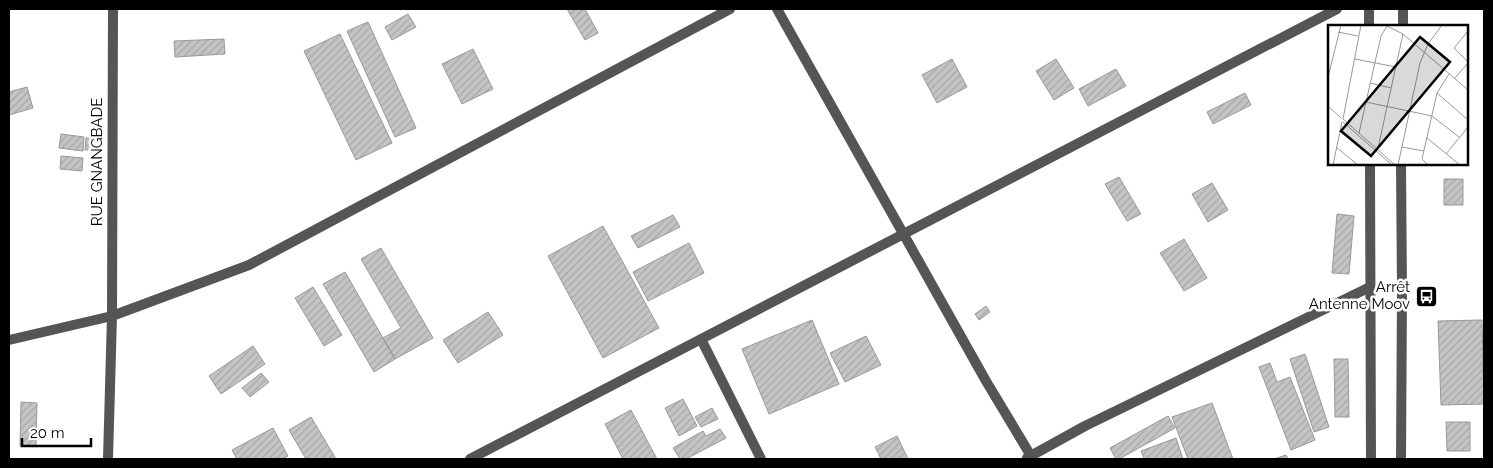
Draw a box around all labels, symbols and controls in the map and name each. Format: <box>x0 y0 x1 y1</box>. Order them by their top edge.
inset map <box>1328 25 1468 165</box>
street label: RUE GNANGBADE <box>88 98 106 226</box>
place label: Arrêt Antenne Moov <box>1309 278 1410 313</box>
bus stop icon: Arrêt Antenne Moov <box>1414 284 1438 308</box>
scale bar <box>22 416 91 448</box>
text: 20 m <box>30 424 65 442</box>

